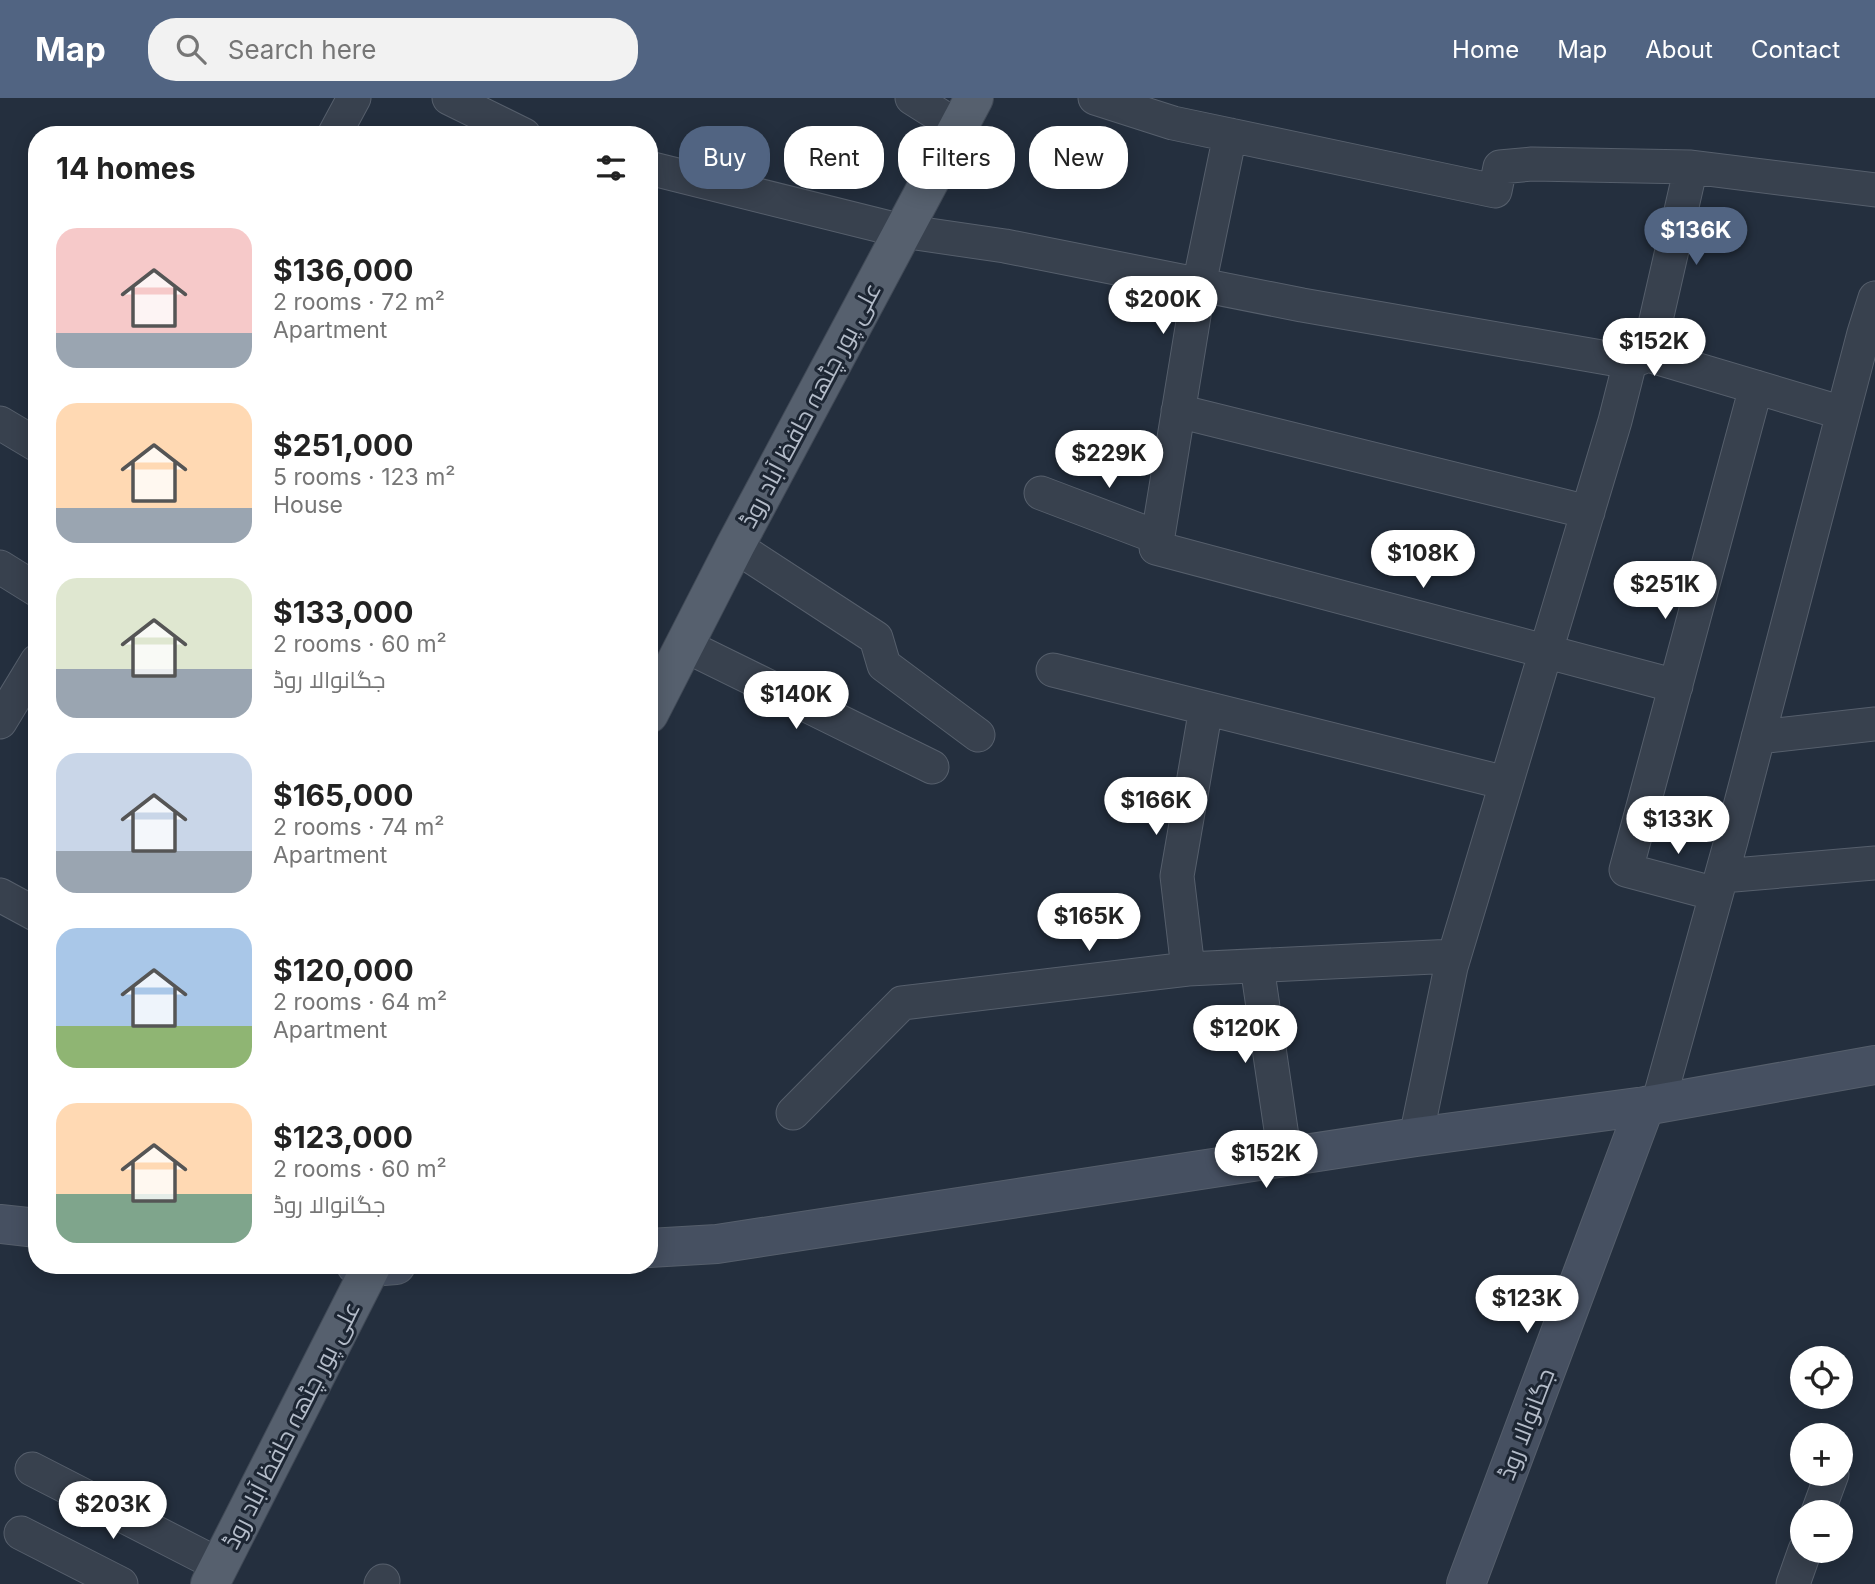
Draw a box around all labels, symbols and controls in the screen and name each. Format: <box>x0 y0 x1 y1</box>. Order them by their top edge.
search box <box>148 18 638 81</box>
text: Map <box>35 29 106 69</box>
icon: search <box>172 30 210 68</box>
text: Search here <box>228 34 376 65</box>
text: Home <box>1452 35 1519 64</box>
text: Map <box>1557 35 1607 64</box>
text: About <box>1645 35 1713 64</box>
text: Contact <box>1751 35 1840 64</box>
chip: Buy <box>679 126 770 189</box>
chip: Rent <box>784 126 884 189</box>
chip: Filters <box>898 126 1015 189</box>
chip: New <box>1029 126 1128 189</box>
icon: filters <box>592 149 630 187</box>
text: 14 homes <box>56 150 195 186</box>
pin: $136K <box>1647 208 1745 267</box>
text: $136K <box>1660 216 1732 244</box>
text: $136,000 <box>273 252 413 288</box>
icon: home <box>112 256 196 340</box>
pin: $200K <box>1114 276 1212 336</box>
street label: علی پور چٹھہ حافظ آباد روڈ <box>733 277 889 534</box>
text: $200K <box>1124 285 1202 313</box>
text: 2 rooms · 72 m² <box>273 288 445 316</box>
text: Apartment <box>273 316 387 344</box>
pin: $152K <box>1605 318 1703 378</box>
text: $152K <box>1619 327 1689 355</box>
text: $251,000 <box>273 427 413 463</box>
pin: $229K <box>1060 430 1158 490</box>
icon: home <box>112 431 196 515</box>
text: $229K <box>1071 439 1147 467</box>
text: 5 rooms · 123 m² <box>273 463 456 491</box>
text: House <box>273 491 343 519</box>
pin: $108K <box>1374 531 1472 590</box>
text: $108K <box>1387 539 1459 567</box>
pin: $251K <box>1616 561 1714 621</box>
text: $251K <box>1630 570 1700 598</box>
text: $133,000 <box>273 594 414 630</box>
icon: home <box>112 606 196 690</box>
text: 2 rooms · 60 m² <box>273 630 447 658</box>
text: جگانوالا روڈ <box>273 666 385 694</box>
pin: $140K <box>747 672 845 731</box>
text: $140K <box>760 680 832 708</box>
text: $165,000 <box>273 777 413 813</box>
pin: $166K <box>1107 778 1205 837</box>
icon: home <box>112 781 196 865</box>
text: $166K <box>1120 786 1192 814</box>
pin: $133K <box>1629 796 1727 856</box>
text: $133K <box>1642 805 1714 833</box>
text: 2 rooms · 74 m² <box>273 813 445 841</box>
text: Apartment <box>273 841 387 869</box>
pin: $165K <box>1040 894 1138 953</box>
text: $165K <box>1053 902 1125 930</box>
text: $120,000 <box>273 952 414 988</box>
icon: home <box>112 956 196 1040</box>
text: 2 rooms · 64 m² <box>273 988 447 1016</box>
pin: $120K <box>1196 1006 1294 1065</box>
text: $120K <box>1209 1014 1281 1042</box>
text: Apartment <box>273 1016 387 1044</box>
text: $123,000 <box>273 1119 413 1155</box>
pin: $152K <box>1217 1130 1315 1190</box>
icon: home <box>112 1131 196 1215</box>
text: $152K <box>1231 1139 1301 1167</box>
text: 2 rooms · 60 m² <box>273 1155 447 1183</box>
text: جگانوالا روڈ <box>273 1191 385 1219</box>
pin: $123K <box>1478 1276 1576 1335</box>
text: $123K <box>1492 1284 1562 1312</box>
street label: علی پور چٹھہ حافظ آباد روڈ <box>216 1297 368 1554</box>
map controls <box>1790 1346 1853 1563</box>
button: locate <box>1790 1346 1853 1409</box>
street label: جگانوالا روڈ <box>1491 1364 1561 1484</box>
button: + <box>1790 1423 1853 1486</box>
pin: $203K <box>64 1482 162 1541</box>
text: $203K <box>75 1490 151 1518</box>
button: − <box>1790 1500 1853 1563</box>

